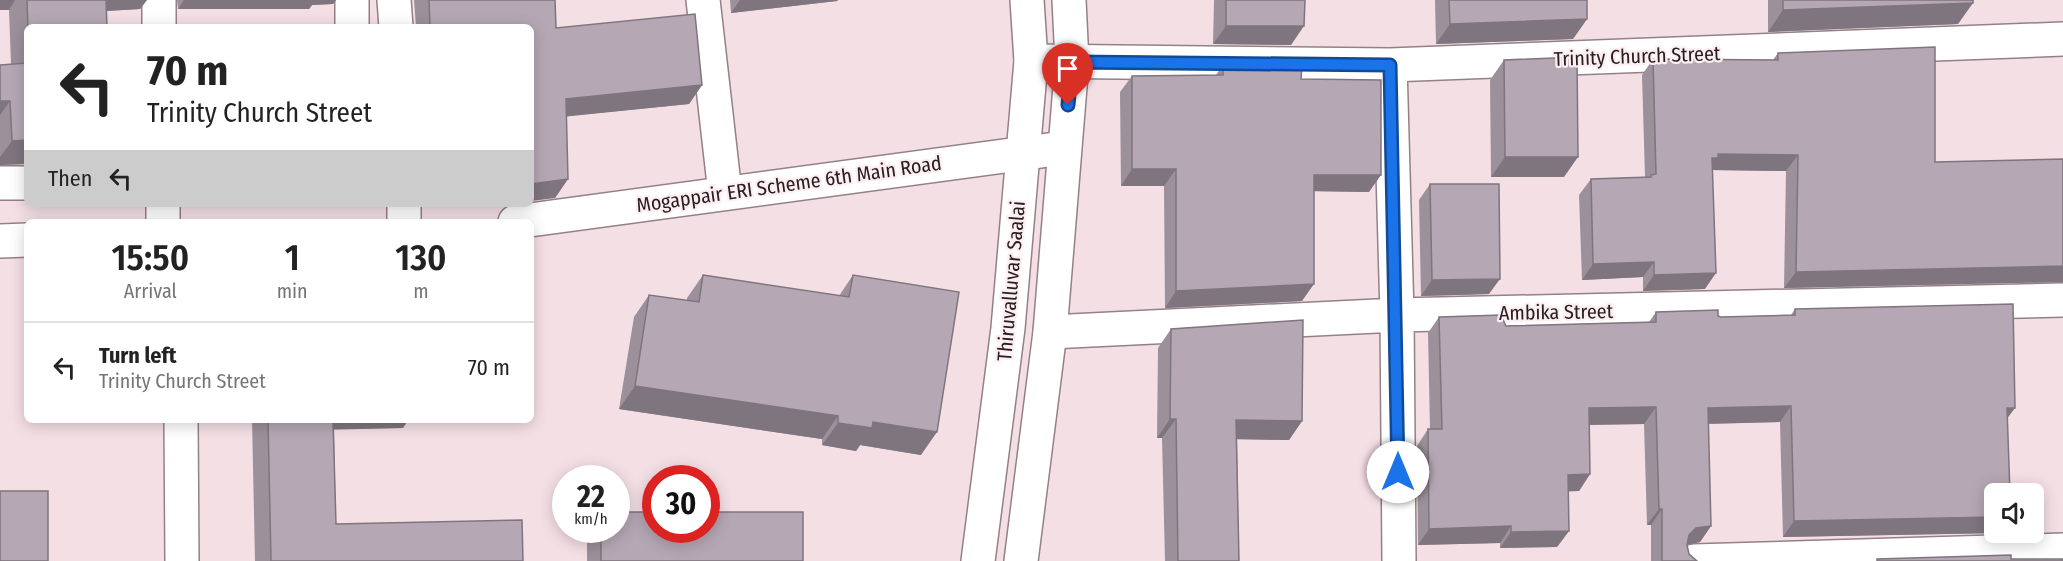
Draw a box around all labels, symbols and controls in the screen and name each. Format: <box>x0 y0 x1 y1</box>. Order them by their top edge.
street label: Trinity Church Street <box>1553 41 1721 71</box>
pin <box>1042 43 1093 105</box>
text: 70 m <box>147 46 228 96</box>
icon: left <box>48 48 126 126</box>
icon: arrive <box>1051 52 1084 85</box>
text: Trinity Church Street <box>147 97 372 129</box>
street label: Mogappair ERI Scheme 6th Main Road <box>635 151 943 217</box>
icon: left <box>104 162 137 195</box>
text: Then <box>48 165 92 192</box>
street label: Thiruvalluvar Saalai <box>992 200 1030 362</box>
text: 15:50 <box>112 236 189 280</box>
text: 1 <box>285 236 300 280</box>
text: 130 <box>395 236 446 280</box>
text: Arrival <box>124 279 177 303</box>
text: min <box>277 279 308 303</box>
text: m <box>413 279 429 303</box>
street label: Ambika Street <box>1499 299 1614 325</box>
text: Turn left <box>99 342 177 369</box>
icon: left <box>48 351 81 384</box>
text: 70 m <box>468 354 510 381</box>
text: Trinity Church Street <box>99 369 266 393</box>
position arrow <box>1366 440 1430 504</box>
speed limit sign: 30 <box>642 465 720 543</box>
text: 22 <box>577 479 605 515</box>
map controls <box>1984 483 2044 543</box>
button: sound <box>1984 483 2044 543</box>
text: km/h <box>574 510 608 528</box>

